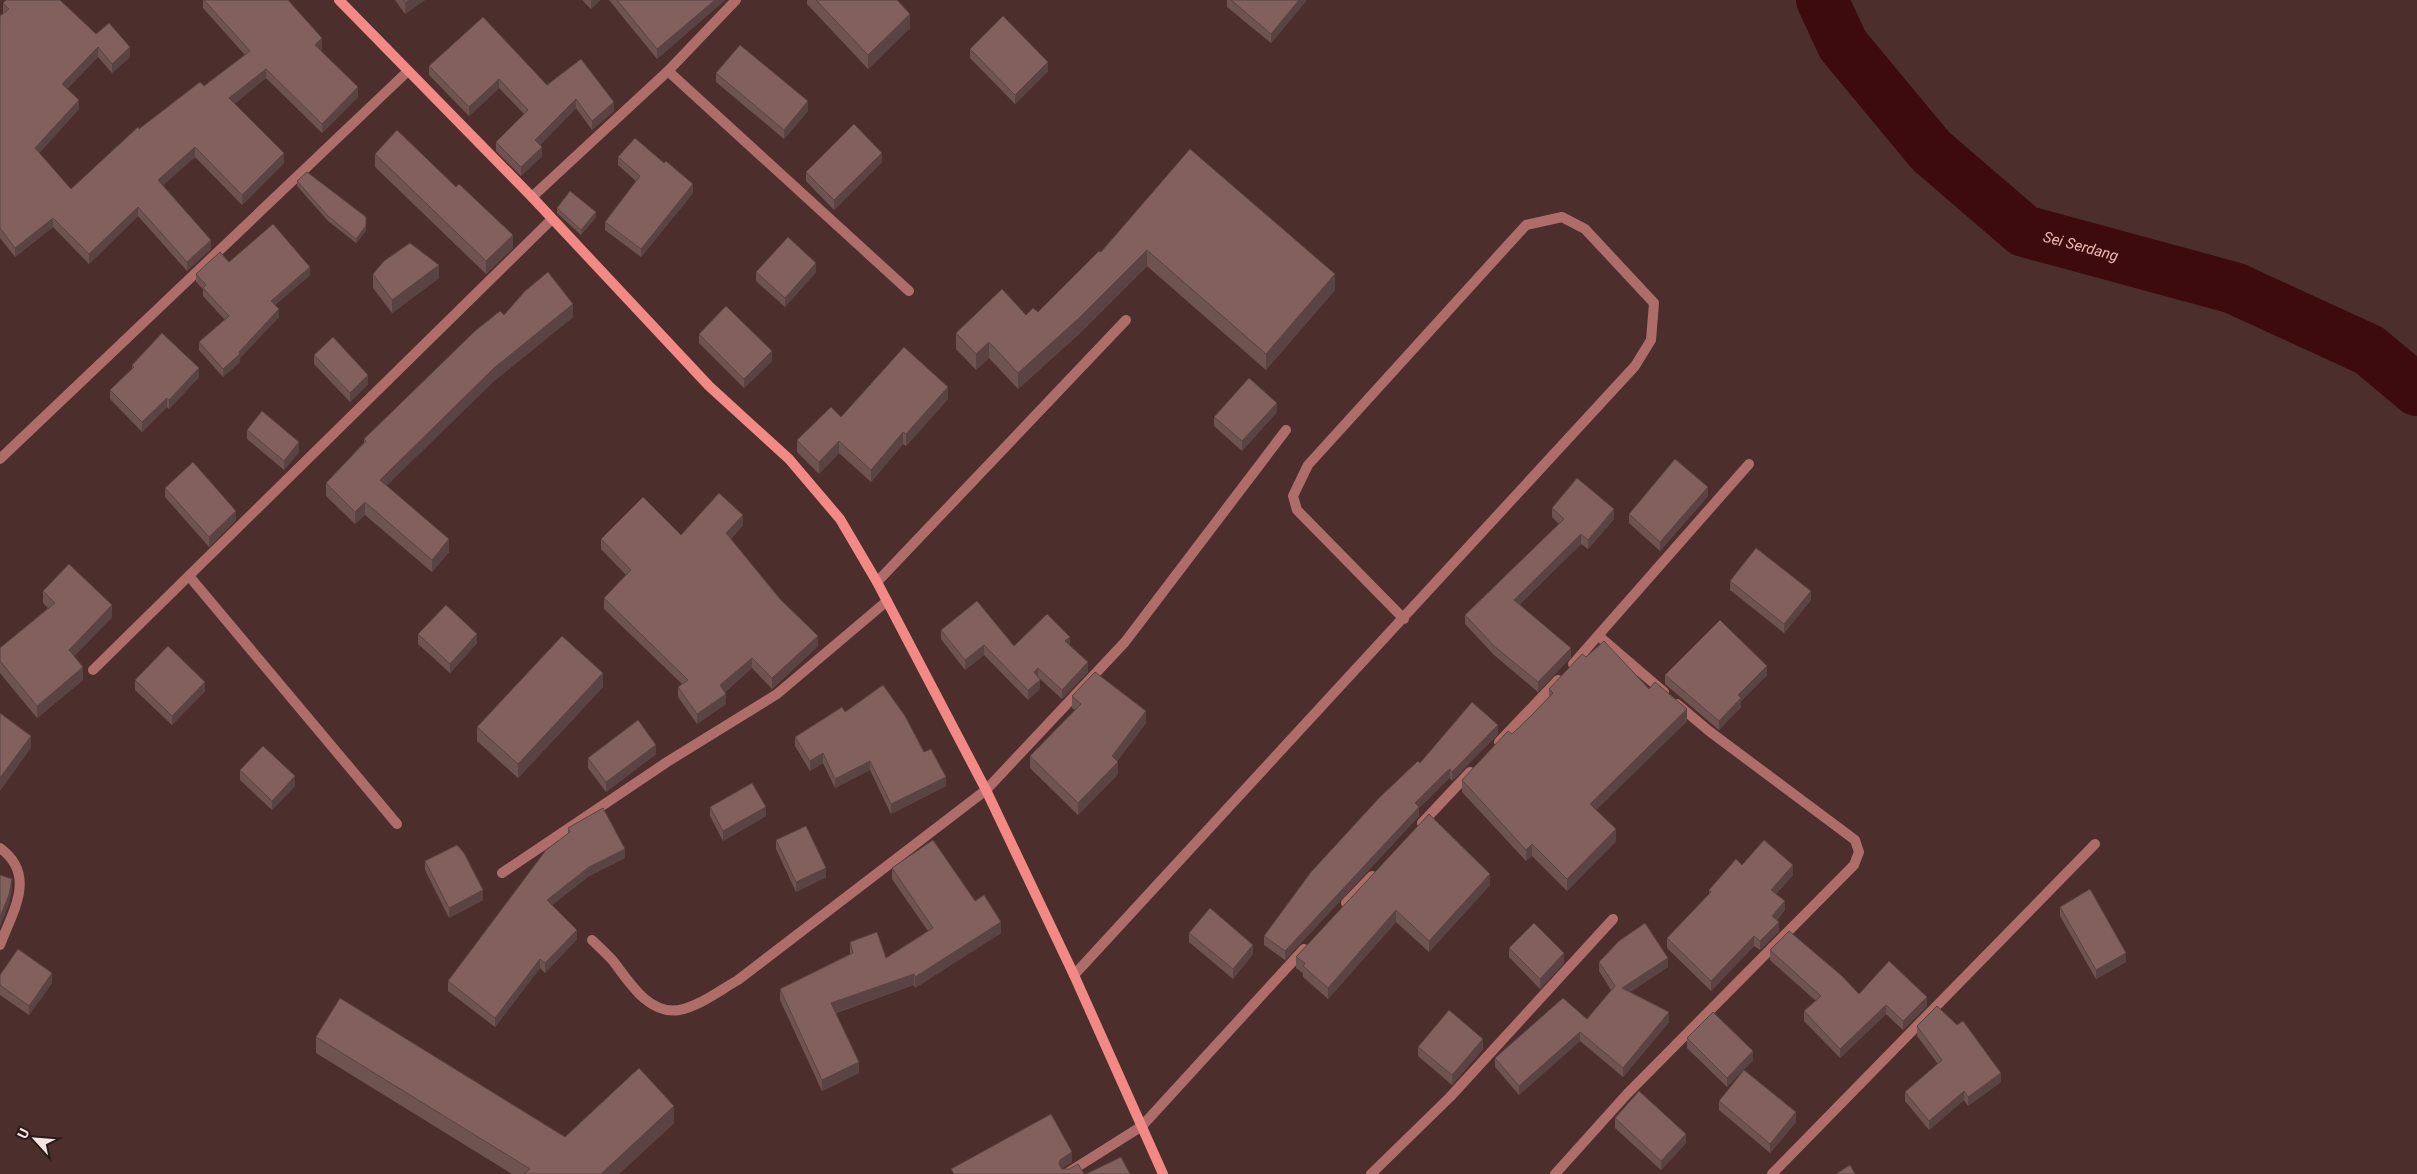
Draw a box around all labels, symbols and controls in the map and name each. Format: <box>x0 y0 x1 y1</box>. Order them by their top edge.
water label: Sei Serdang <box>2041 228 2120 265</box>
north arrow <box>10 1114 60 1164</box>
text: U <box>14 1126 33 1141</box>

